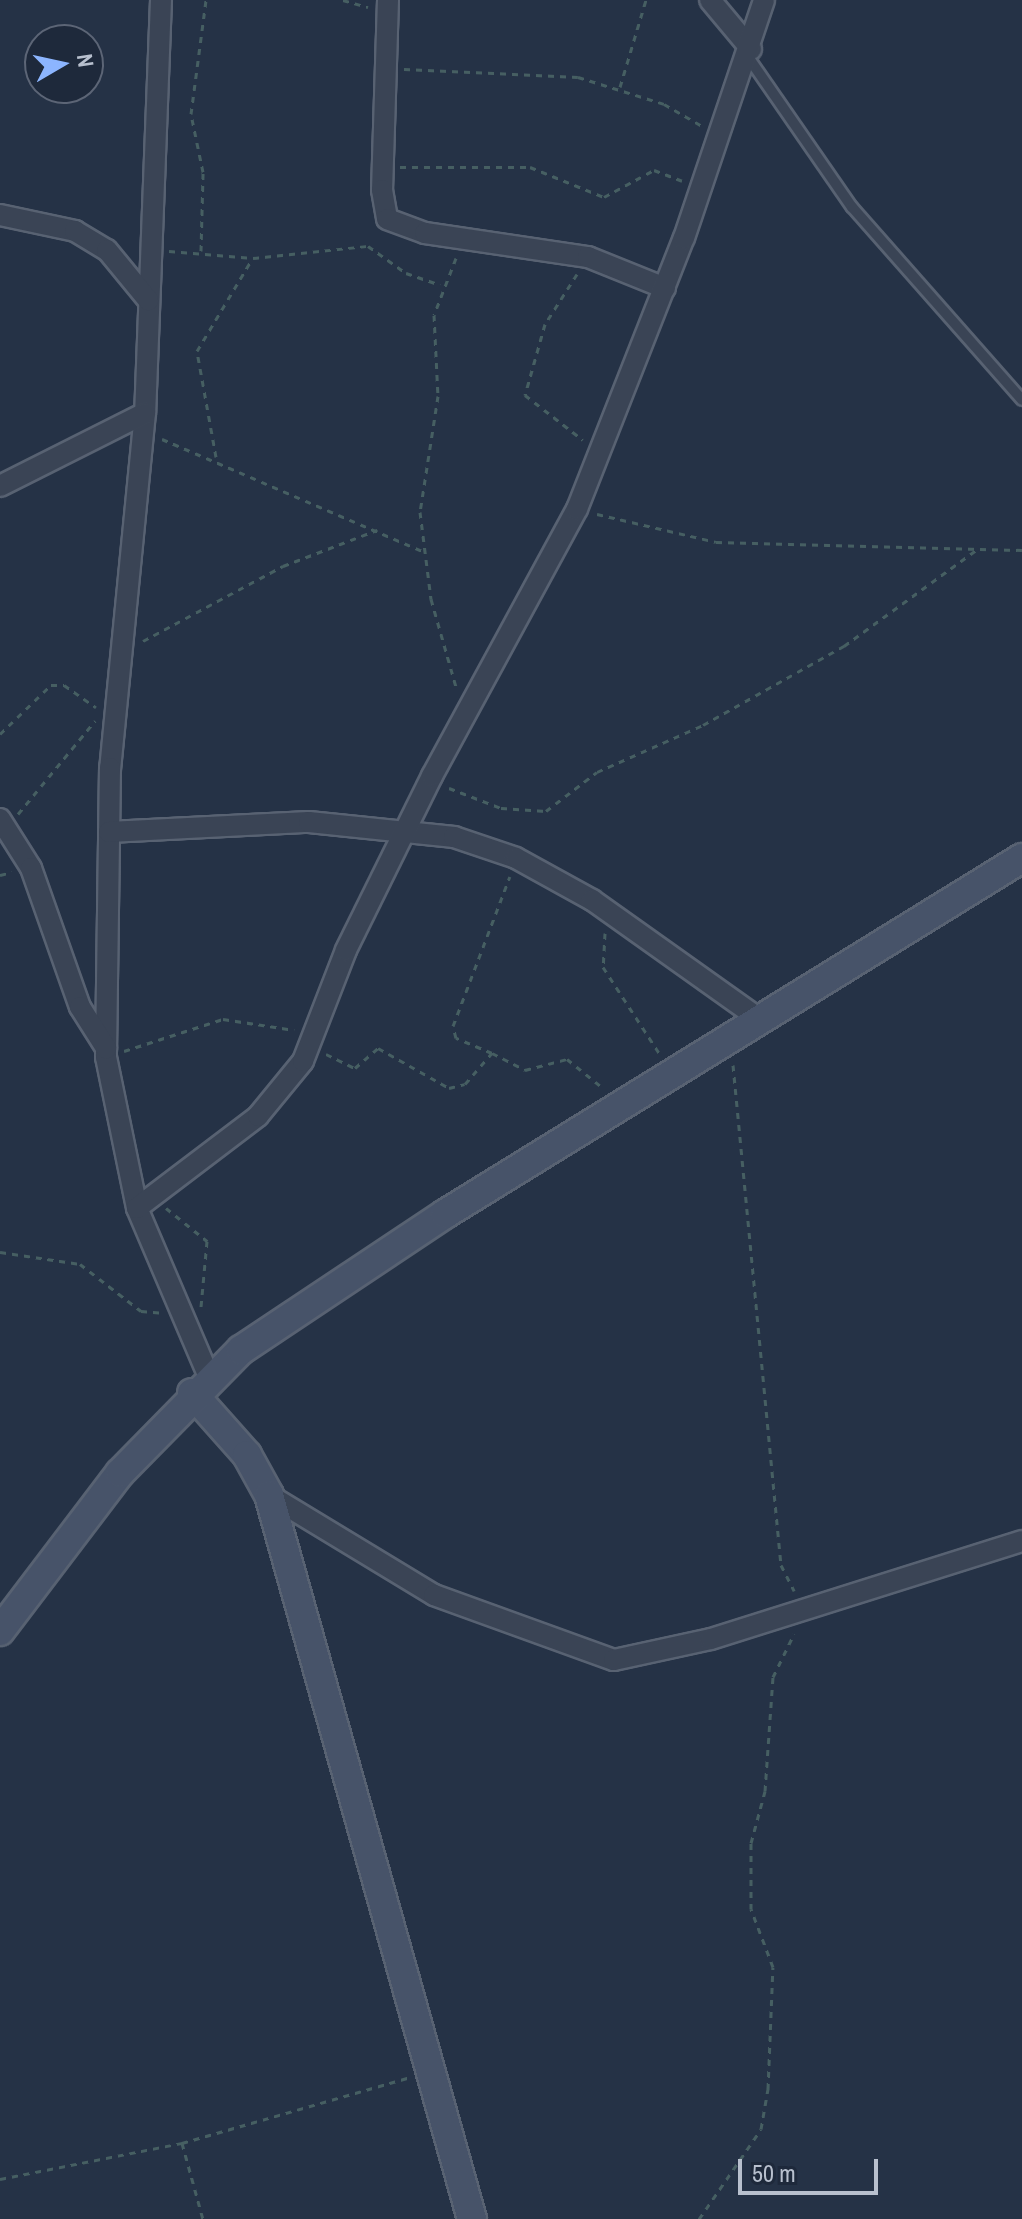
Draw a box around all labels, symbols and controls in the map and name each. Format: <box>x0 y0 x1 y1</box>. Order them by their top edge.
north arrow <box>24 24 104 104</box>
text: N <box>70 52 102 69</box>
scale bar <box>742 2143 882 2193</box>
text: 50 m <box>752 2157 796 2189</box>

